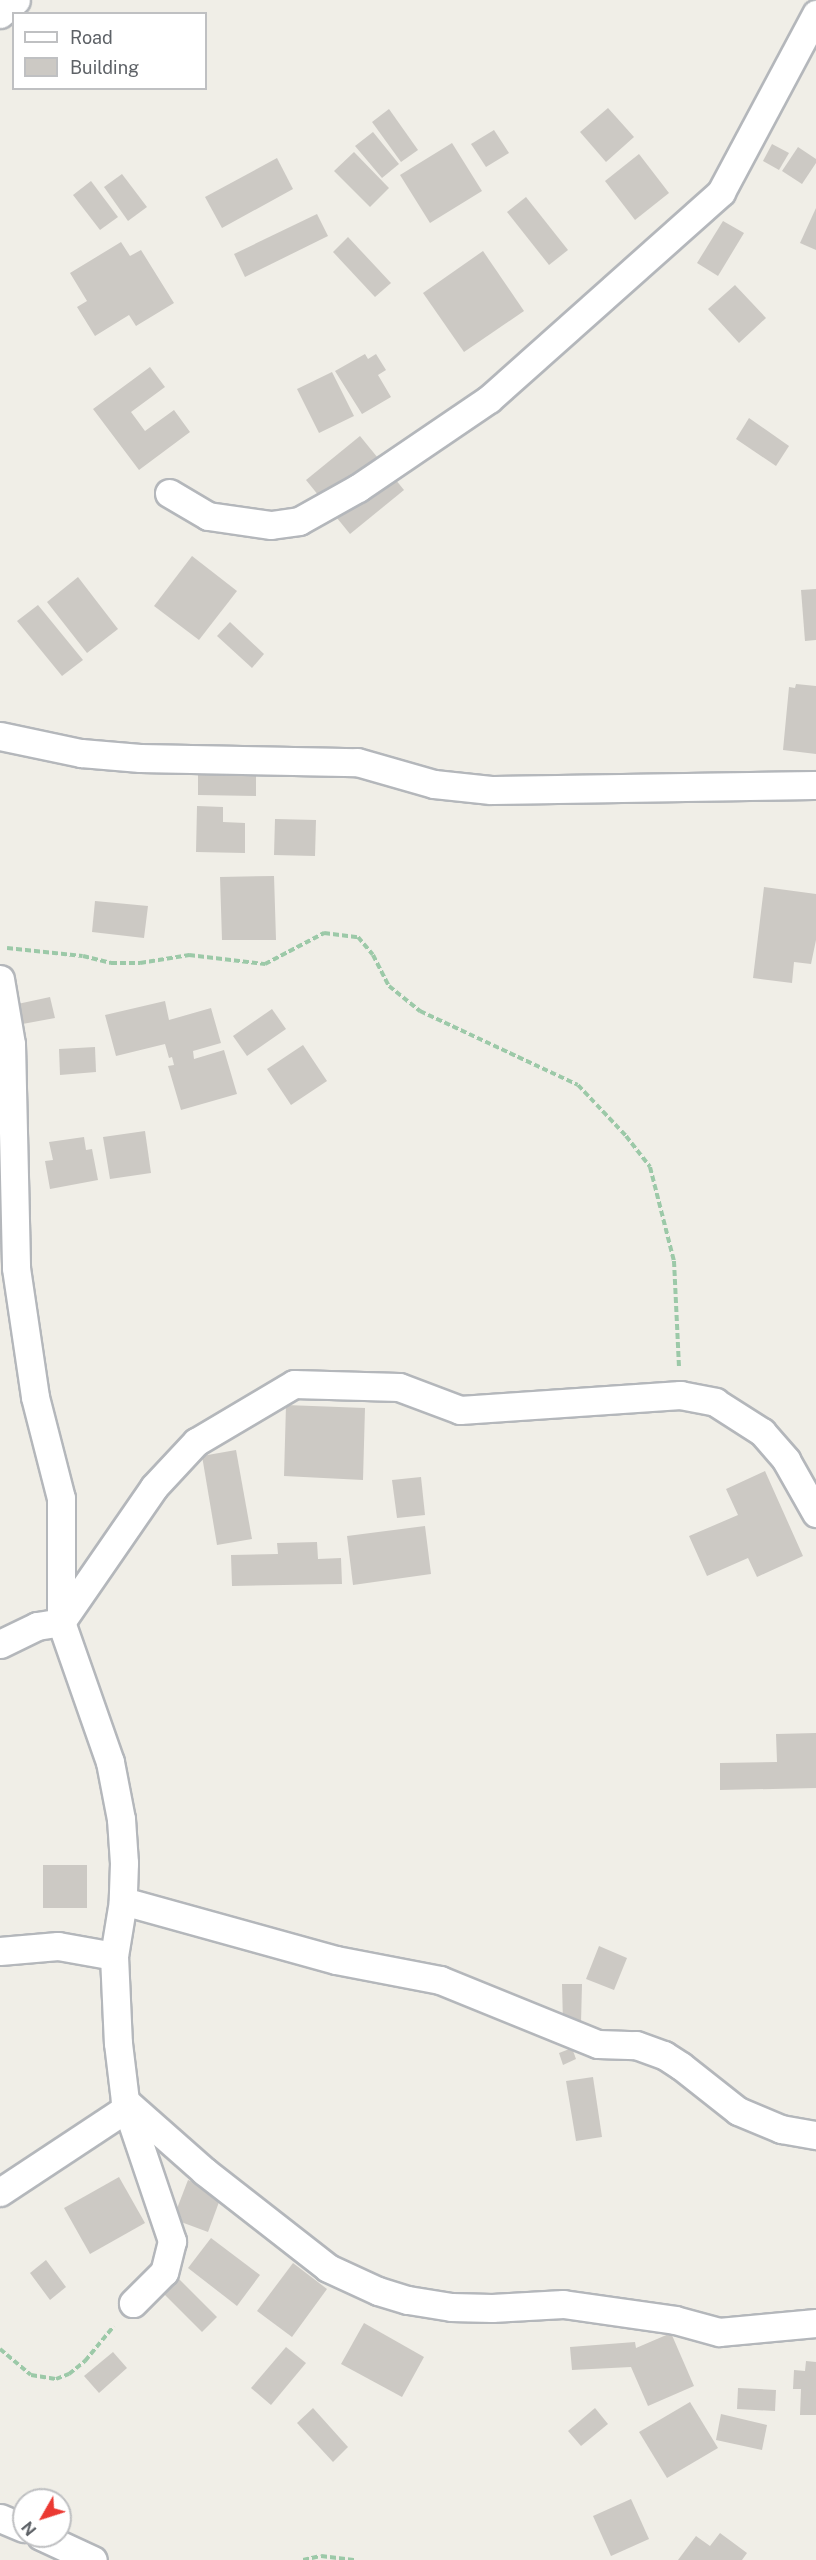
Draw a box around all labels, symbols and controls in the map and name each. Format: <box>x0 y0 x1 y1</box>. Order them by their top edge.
legend <box>12 12 207 90</box>
text: Road <box>70 27 113 48</box>
text: Building <box>70 57 139 78</box>
north arrow <box>12 2488 72 2548</box>
text: N <box>18 2518 41 2539</box>

